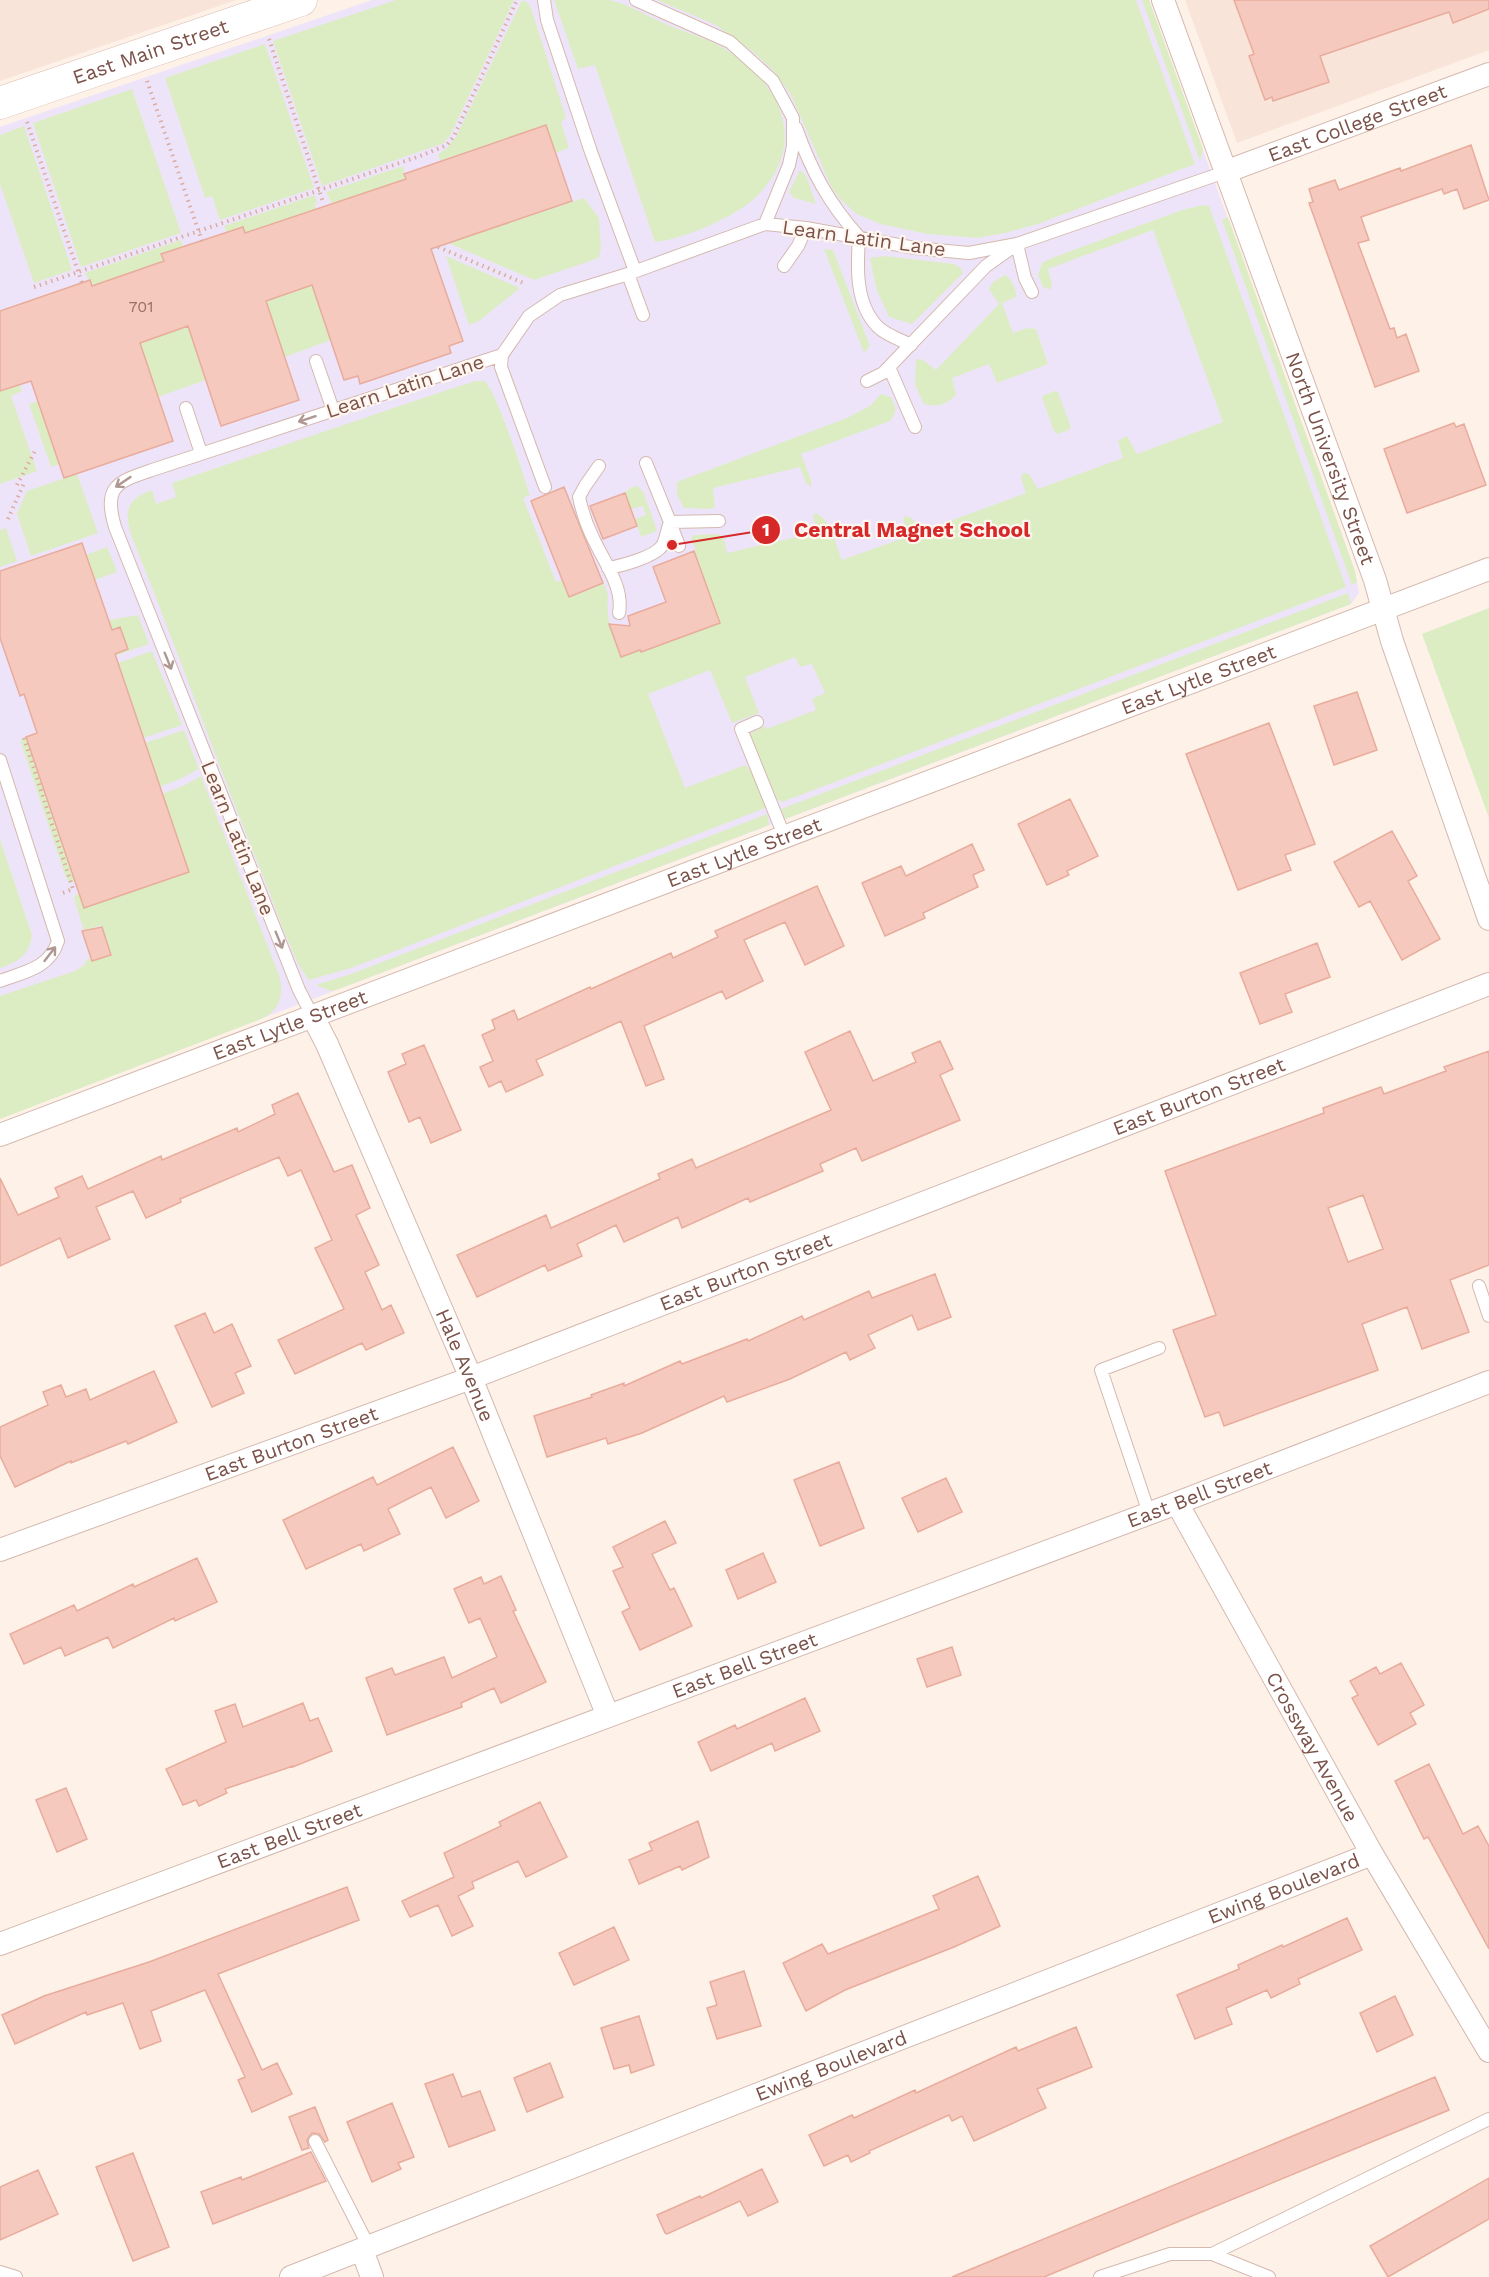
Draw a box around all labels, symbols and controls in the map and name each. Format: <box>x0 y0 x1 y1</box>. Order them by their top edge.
street label: East Main Street <box>69 14 232 89</box>
street label: East College Street <box>1265 79 1450 167</box>
street label: Learn Latin Lane <box>781 215 947 261</box>
house number: 701 <box>129 297 153 316</box>
street label: Learn Latin Lane <box>323 349 487 423</box>
street label: North University Street <box>1281 349 1381 568</box>
one-way arrow <box>298 414 317 425</box>
one-way arrow <box>115 476 132 489</box>
callout: Central Magnet School <box>751 510 1042 549</box>
text: Central Magnet School <box>794 517 1030 542</box>
text: 1 <box>762 519 770 540</box>
street label: East Lytle Street <box>1118 639 1280 720</box>
one-way arrow <box>163 651 174 669</box>
street label: Learn Latin Lane <box>196 757 280 919</box>
street label: East Lytle Street <box>663 812 825 892</box>
one-way arrow <box>274 930 285 948</box>
one-way arrow <box>43 946 56 962</box>
street label: East Lytle Street <box>209 984 371 1065</box>
street label: East Burton Street <box>1109 1052 1289 1140</box>
street label: East Burton Street <box>656 1227 836 1316</box>
street label: Hale Avenue <box>431 1305 499 1425</box>
street label: East Burton Street <box>201 1401 382 1486</box>
street label: East Bell Street <box>1124 1455 1276 1533</box>
street label: East Bell Street <box>669 1627 821 1703</box>
street label: Crossway Avenue <box>1261 1668 1364 1826</box>
street label: East Bell Street <box>213 1797 366 1874</box>
street label: Ewing Boulevard <box>1204 1848 1363 1929</box>
street label: Ewing Boulevard <box>752 2025 910 2106</box>

